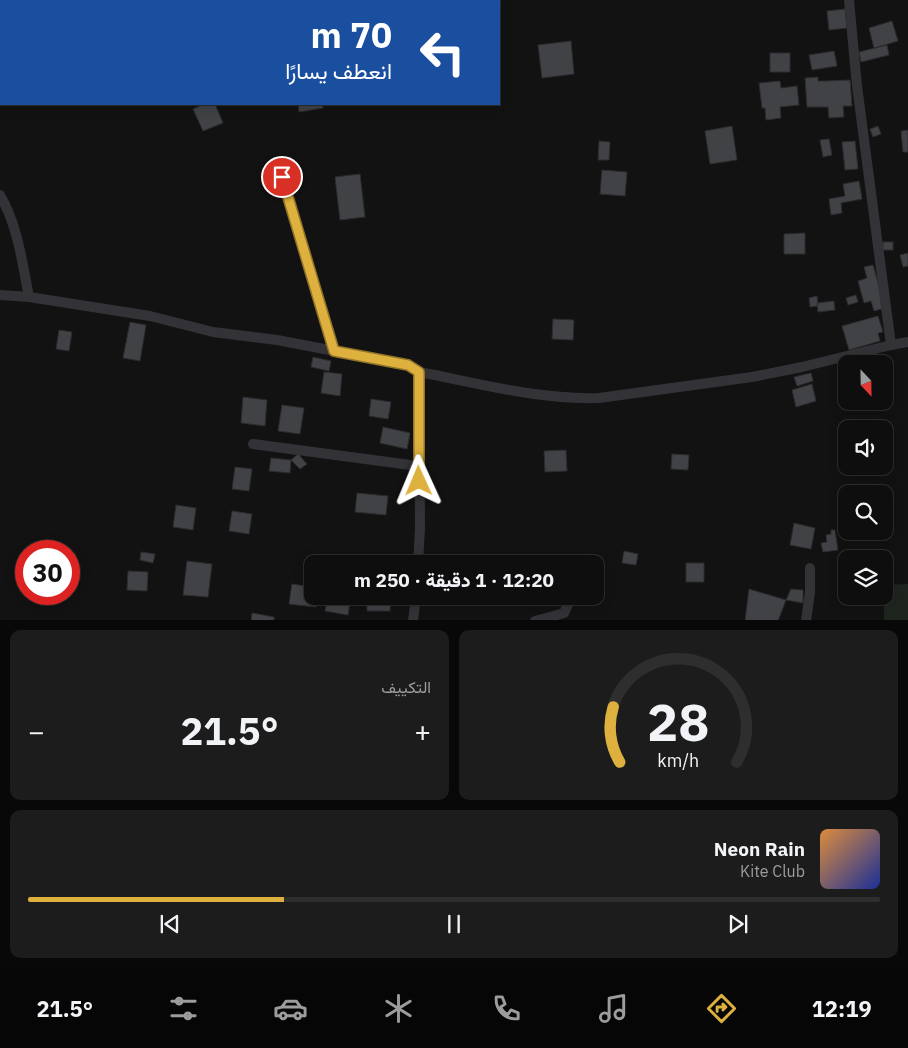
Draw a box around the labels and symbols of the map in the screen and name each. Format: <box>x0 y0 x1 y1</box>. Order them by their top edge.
pin <box>261 156 303 198</box>
north arrow <box>838 355 892 410</box>
position arrow <box>392 454 444 506</box>
speed limit sign: 30 <box>15 540 80 605</box>

